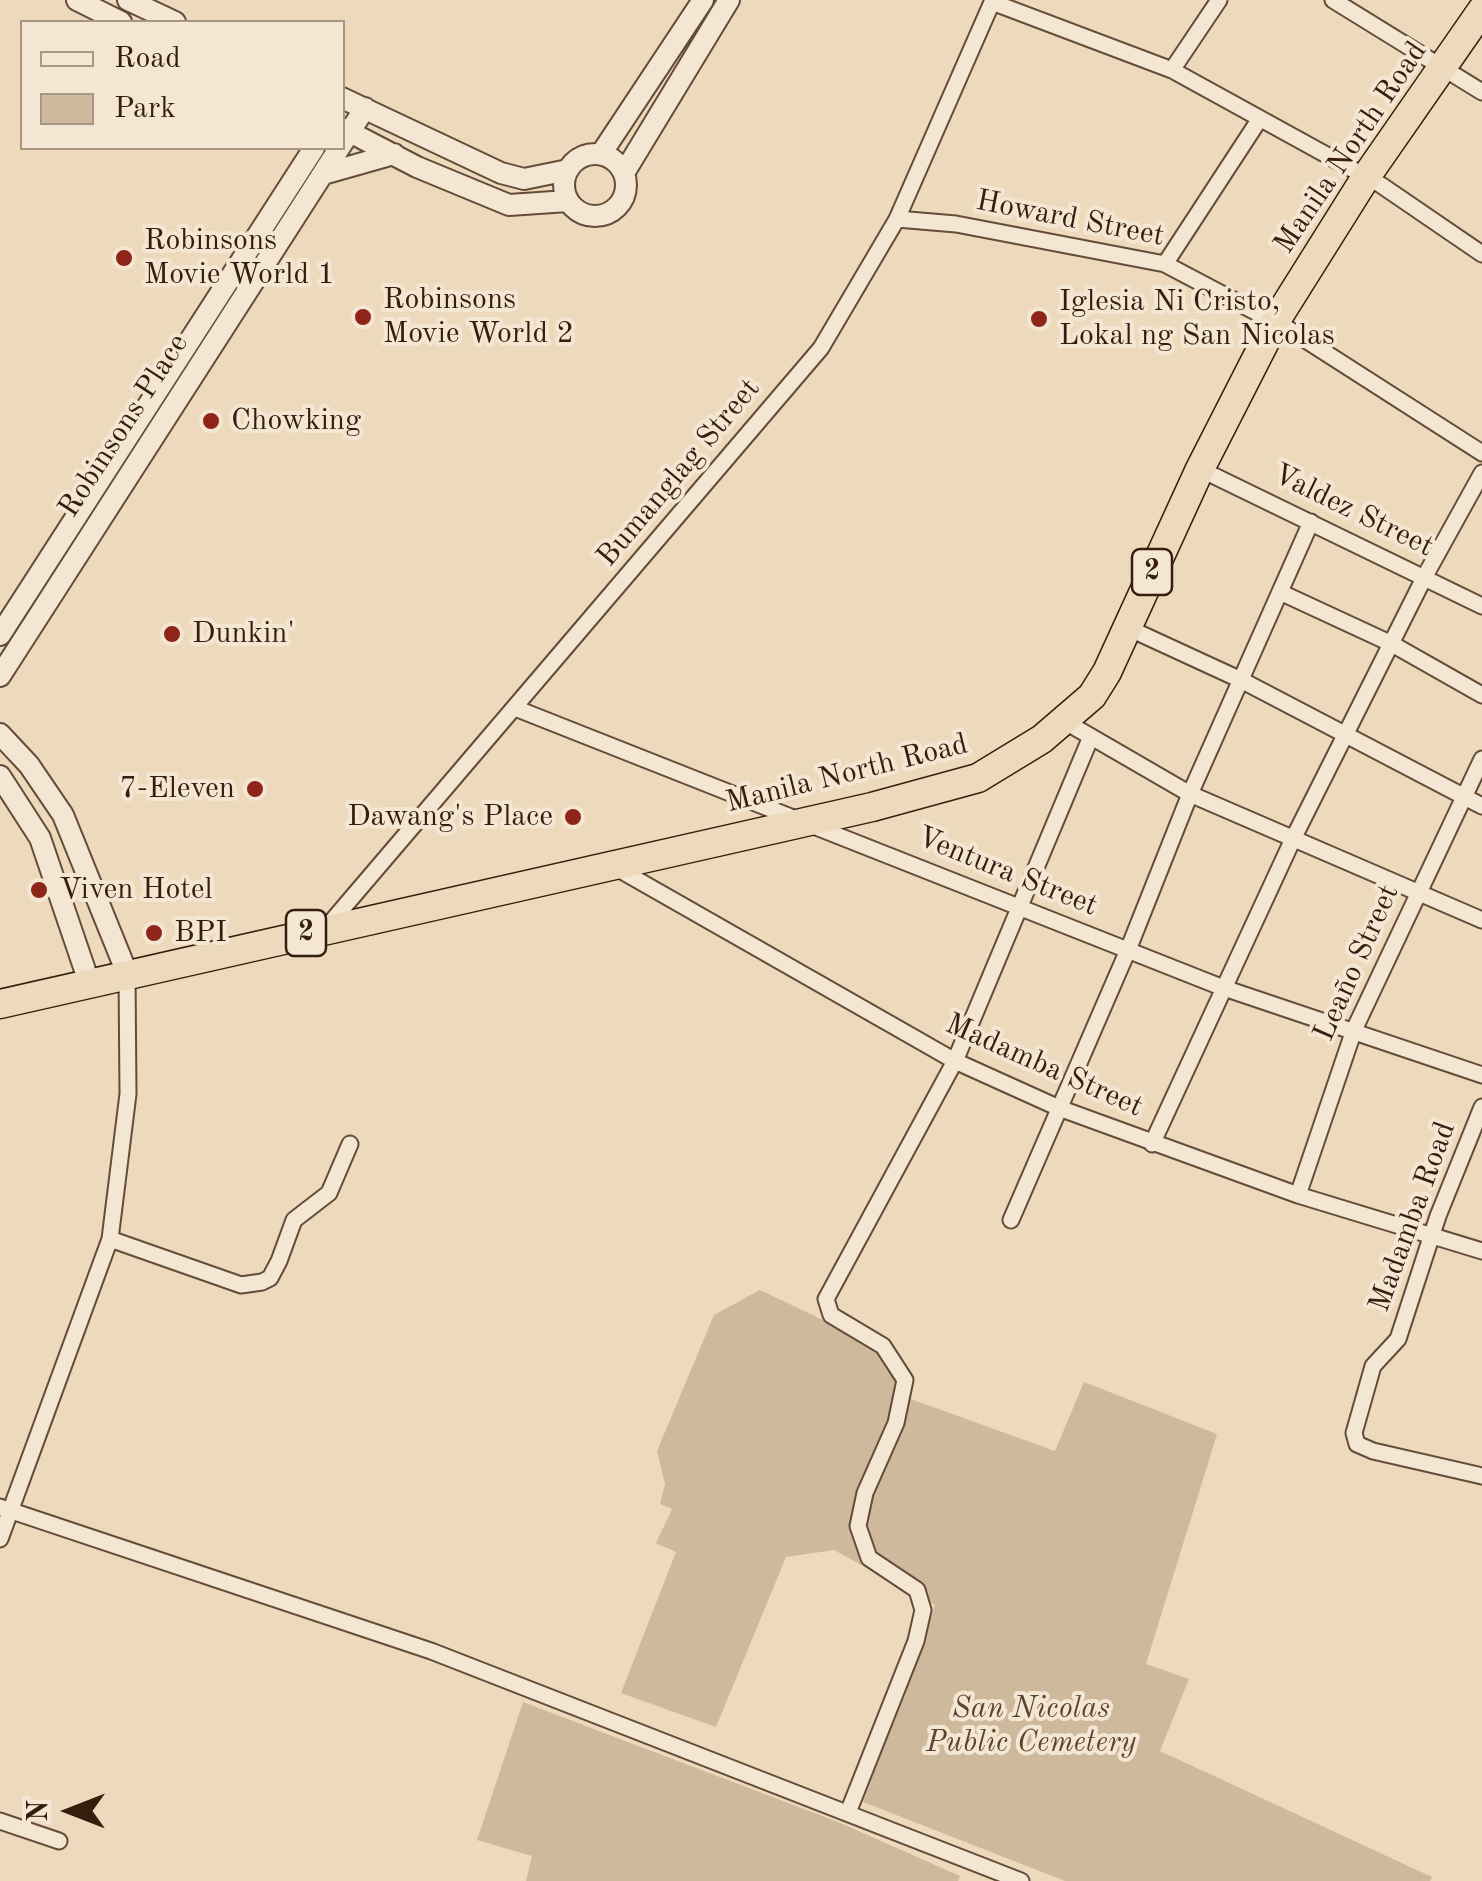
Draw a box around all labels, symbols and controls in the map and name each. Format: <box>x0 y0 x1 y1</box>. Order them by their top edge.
legend <box>20 20 345 150</box>
street label: Manila North Road <box>1267 35 1435 261</box>
text: Road <box>114 44 181 74</box>
text: Park <box>114 94 176 124</box>
street label: Howard Street <box>973 183 1167 255</box>
place label: Robinsons Movie World 1 <box>144 223 335 294</box>
marker: Robinsons Movie World 1 <box>113 247 135 269</box>
place label: Robinsons Movie World 2 <box>383 282 574 352</box>
place label: Iglesia Ni Cristo, Lokal ng San Nicolas <box>1059 284 1335 354</box>
marker: Robinsons Movie World 2 <box>352 306 374 328</box>
marker: Iglesia Ni Cristo, Lokal ng San Nicolas <box>1028 308 1050 330</box>
street label: Robinsons Place <box>51 327 197 525</box>
street label: Bumanglag Street <box>590 372 768 574</box>
place label: Chowking <box>231 403 361 439</box>
marker: Chowking <box>200 410 222 432</box>
street label: Valdez Street <box>1267 457 1439 565</box>
road number: 2 <box>1132 549 1172 595</box>
place label: Dunkin' <box>192 616 295 652</box>
marker: Dunkin' <box>161 623 183 645</box>
street label: Manila North Road <box>722 727 972 821</box>
place label: 7-Eleven <box>119 771 235 807</box>
marker: 7-Eleven <box>244 778 266 800</box>
place label: Dawang's Place <box>347 799 553 835</box>
marker: Dawang's Place <box>562 806 584 828</box>
street label: Ventura Street <box>911 819 1103 925</box>
place label: Viven Hotel <box>59 872 213 908</box>
marker: Viven Hotel <box>28 879 50 901</box>
street label: Leaño Street <box>1306 879 1408 1047</box>
road number: 2 <box>286 910 326 956</box>
place label: BPI <box>174 915 227 951</box>
marker: BPI <box>143 922 165 944</box>
street label: Madamba Street <box>940 1006 1148 1126</box>
street label: Madamba Road <box>1362 1117 1464 1317</box>
park label: San Nicolas Public Cemetery <box>926 1691 1136 1762</box>
north arrow <box>20 1761 120 1861</box>
text: N <box>26 1800 54 1822</box>

